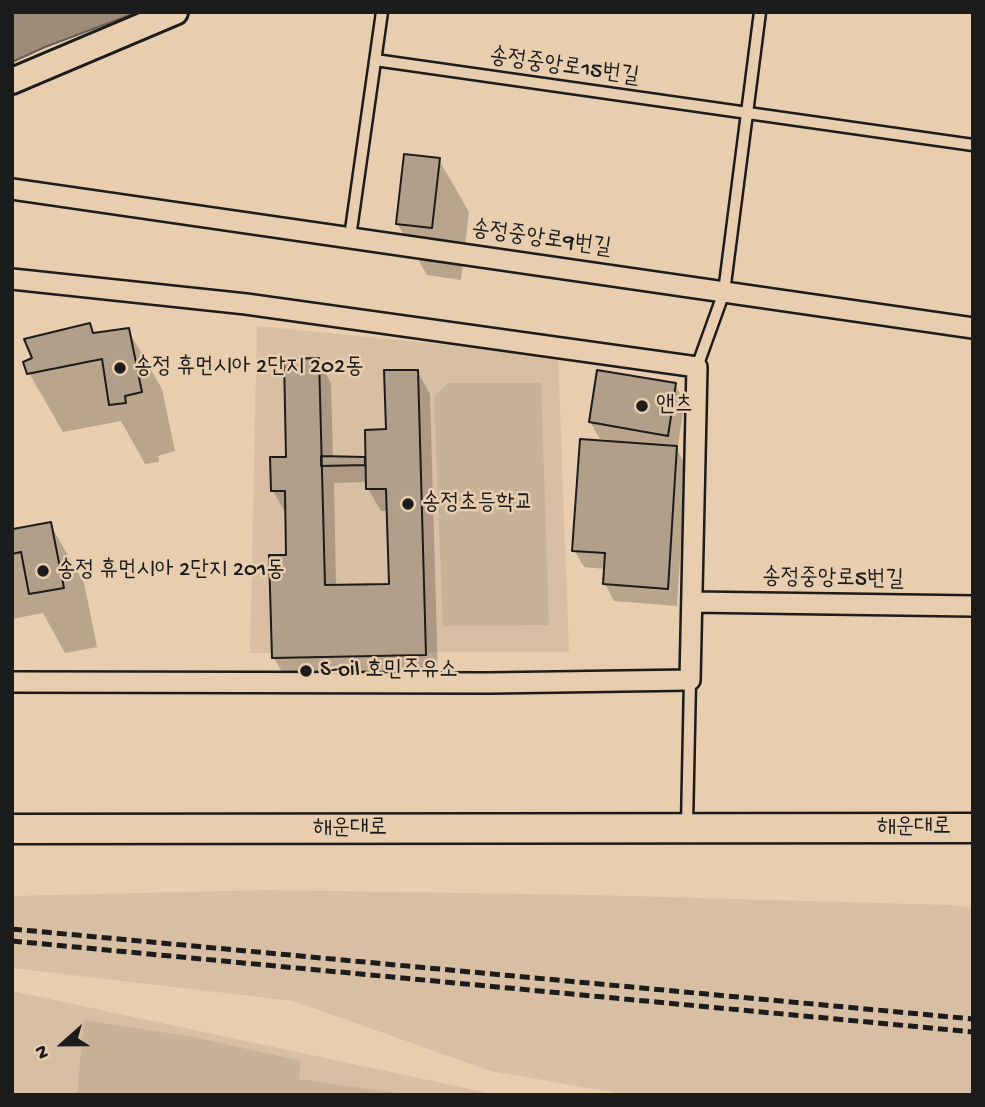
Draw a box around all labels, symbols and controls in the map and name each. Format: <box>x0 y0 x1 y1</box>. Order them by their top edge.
street label: 송정중앙로15번길 <box>487 44 641 92</box>
street label: 송정중앙로9번길 <box>469 217 613 263</box>
place label: 송정 휴먼시아 2단지 202동 <box>134 354 364 382</box>
marker: 송정 휴먼시아 2단지 202동 <box>112 360 128 376</box>
place label: 앤츠 <box>656 392 693 420</box>
marker: 앤츠 <box>634 398 650 414</box>
place label: 송정초등학교 <box>422 490 533 518</box>
marker: 송정초등학교 <box>400 496 416 512</box>
place label: 송정 휴먼시아 2단지 201동 <box>57 557 285 585</box>
marker: 송정 휴먼시아 2단지 201동 <box>35 563 51 579</box>
street label: 송정중앙로5번길 <box>762 565 904 595</box>
place label: S-oil 호민주유소 <box>320 657 458 685</box>
marker: S-oil 호민주유소 <box>298 663 314 679</box>
street label: 해운대로 <box>877 814 951 842</box>
street label: 해운대로 <box>313 815 387 843</box>
north arrow <box>28 1009 98 1079</box>
text: N <box>30 1042 56 1062</box>

